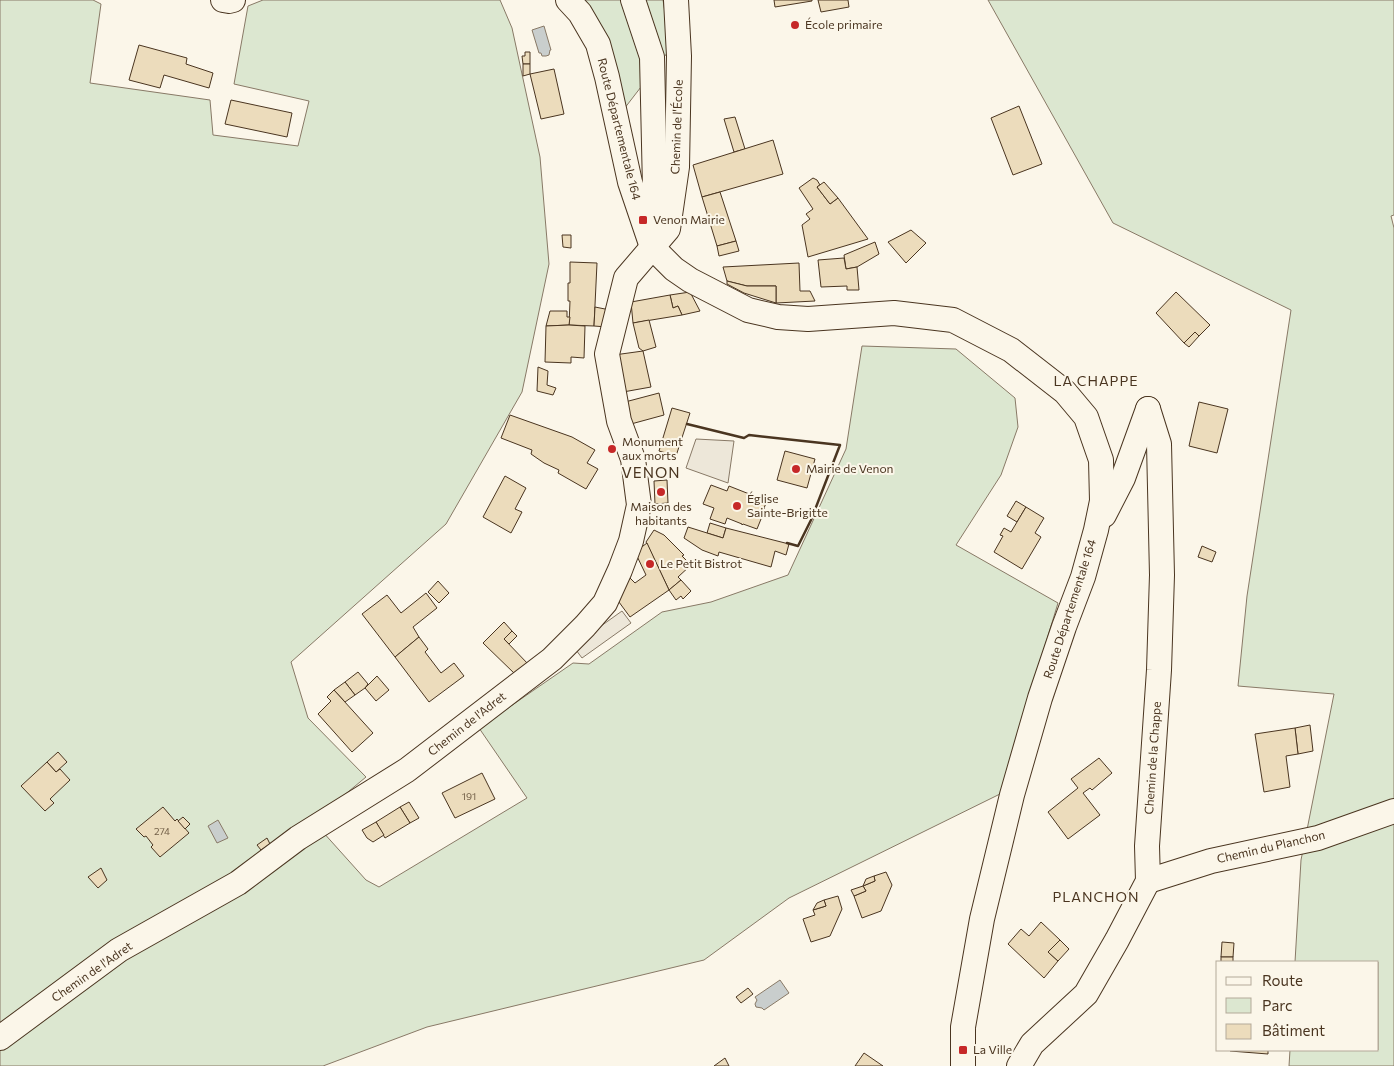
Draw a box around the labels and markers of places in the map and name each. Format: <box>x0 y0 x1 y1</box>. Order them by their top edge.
place label: École primaire <box>805 17 883 31</box>
marker: École primaire <box>789 19 801 31</box>
place label: Venon Mairie <box>653 212 725 226</box>
marker: Venon Mairie <box>637 214 649 226</box>
place label: Monument aux morts <box>622 434 683 462</box>
marker: Monument aux morts <box>606 443 618 455</box>
place label: Mairie de Venon <box>806 461 893 475</box>
marker: Mairie de Venon <box>790 463 802 475</box>
marker: Maison des habitants <box>655 486 667 498</box>
place label: Église Sainte-Brigitte <box>747 491 828 519</box>
place label: Maison des habitants <box>630 499 692 527</box>
marker: Église Sainte-Brigitte <box>731 500 743 512</box>
place label: Le Petit Bistrot <box>660 556 742 570</box>
marker: Le Petit Bistrot <box>644 558 656 570</box>
place label: La Ville <box>973 1042 1012 1056</box>
marker: La Ville <box>957 1044 969 1056</box>

